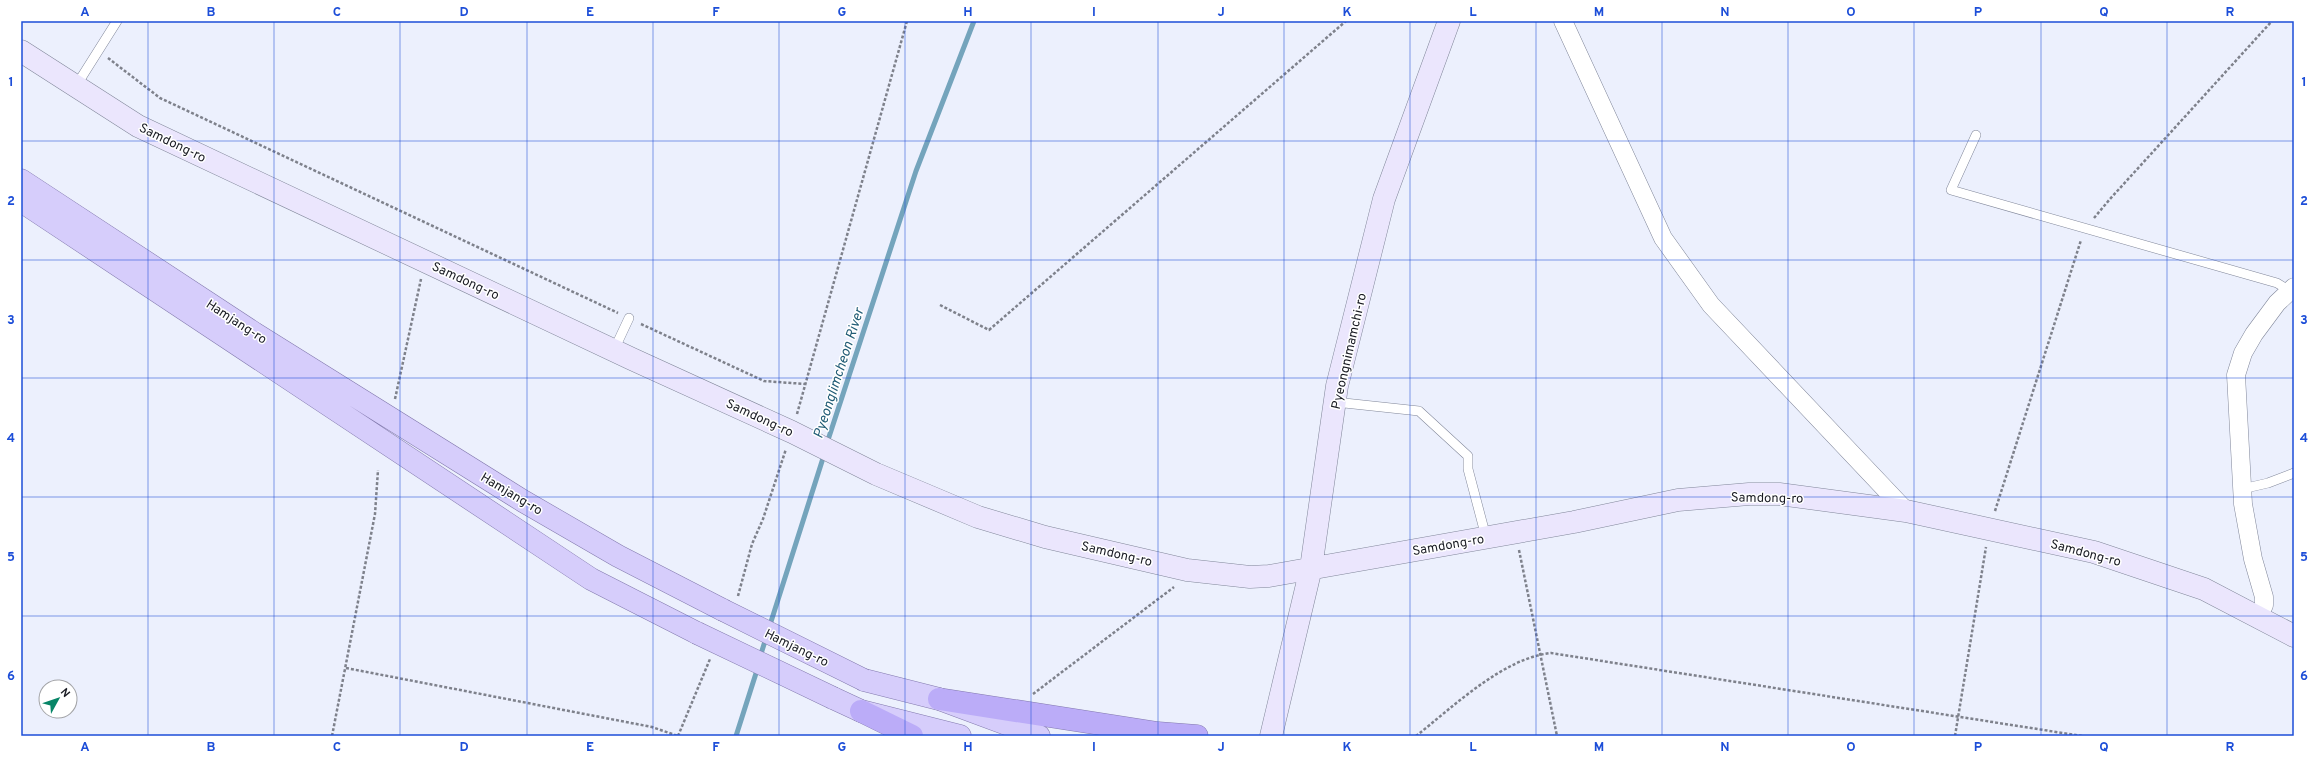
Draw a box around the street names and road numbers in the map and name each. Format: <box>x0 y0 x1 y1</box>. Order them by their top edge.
street label: Samdong-ro <box>136 121 208 167</box>
street label: Samdong-ro <box>429 259 501 304</box>
street label: Pyeongnimamchi-ro <box>1329 292 1371 411</box>
street label: Hamjang-ro <box>202 297 269 348</box>
street label: Samdong-ro <box>723 396 795 441</box>
street label: Hamjang-ro <box>477 470 545 519</box>
street label: Samdong-ro <box>1731 490 1803 508</box>
street label: Samdong-ro <box>1411 532 1485 560</box>
street label: Samdong-ro <box>2048 537 2123 571</box>
street label: Samdong-ro <box>1079 539 1154 571</box>
street label: Hamjang-ro <box>761 626 831 671</box>

